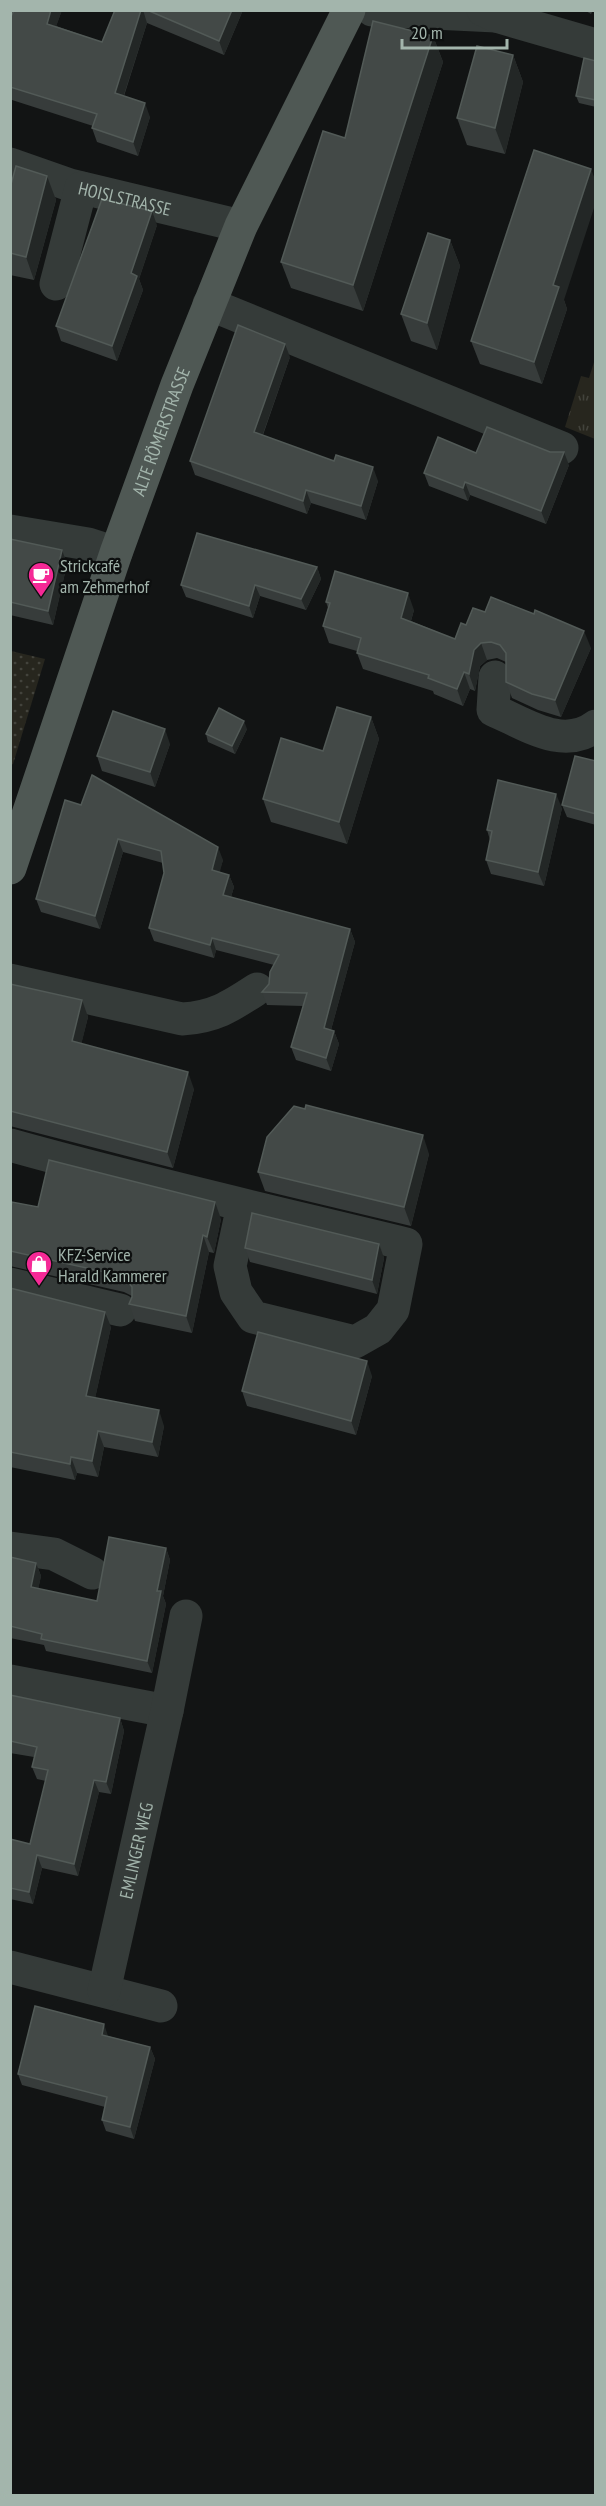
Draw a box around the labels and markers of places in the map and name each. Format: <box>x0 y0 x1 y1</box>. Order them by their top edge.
place label: Strickcafé am Zehmerhof <box>60 554 151 598</box>
cafe icon: Strickcafé am Zehmerhof <box>26 560 56 598</box>
place label: KFZ-Service Harald Kammerer <box>58 1243 167 1287</box>
shop icon: KFZ-Service Harald Kammerer <box>24 1249 54 1287</box>

